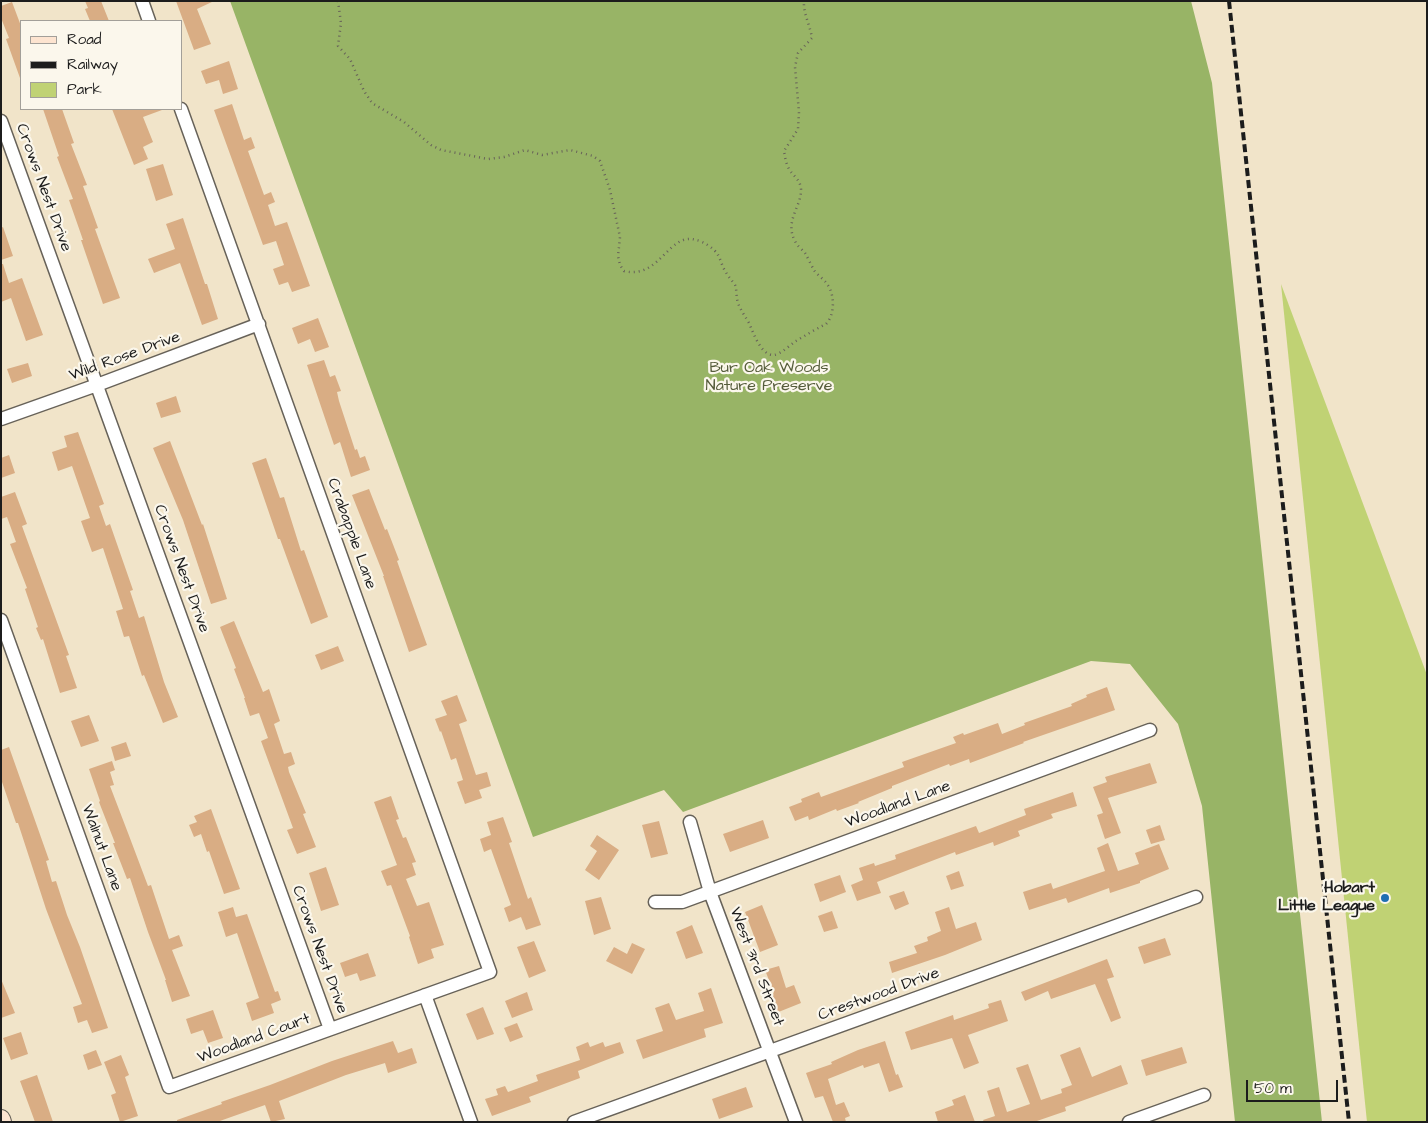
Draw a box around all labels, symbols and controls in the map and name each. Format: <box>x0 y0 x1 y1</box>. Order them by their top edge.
legend <box>20 20 182 110</box>
text: Road <box>67 29 101 50</box>
text: Railway <box>67 54 118 75</box>
text: Park <box>67 79 102 100</box>
street label: Crows Nest Drive <box>11 121 75 255</box>
street label: Wild Rose Drive <box>67 328 183 386</box>
park label: Bur Oak Woods Nature Preserve <box>706 359 832 397</box>
street label: Crabapple Lane <box>322 476 380 592</box>
street label: Crows Nest Drive <box>149 502 213 636</box>
street label: Woodland Lane <box>843 777 953 833</box>
street label: Walnut Lane <box>76 802 126 894</box>
place label: Hobart Little League <box>1278 879 1375 917</box>
street label: Crows Nest Drive <box>287 883 351 1017</box>
marker: Hobart Little League <box>1379 892 1391 904</box>
street label: West 3rd Street <box>725 905 787 1029</box>
street label: Crestwood Drive <box>816 964 942 1026</box>
street label: Woodland Court <box>195 1010 313 1068</box>
scale bar <box>1248 1070 1340 1102</box>
text: 50 m <box>1254 1078 1292 1099</box>

